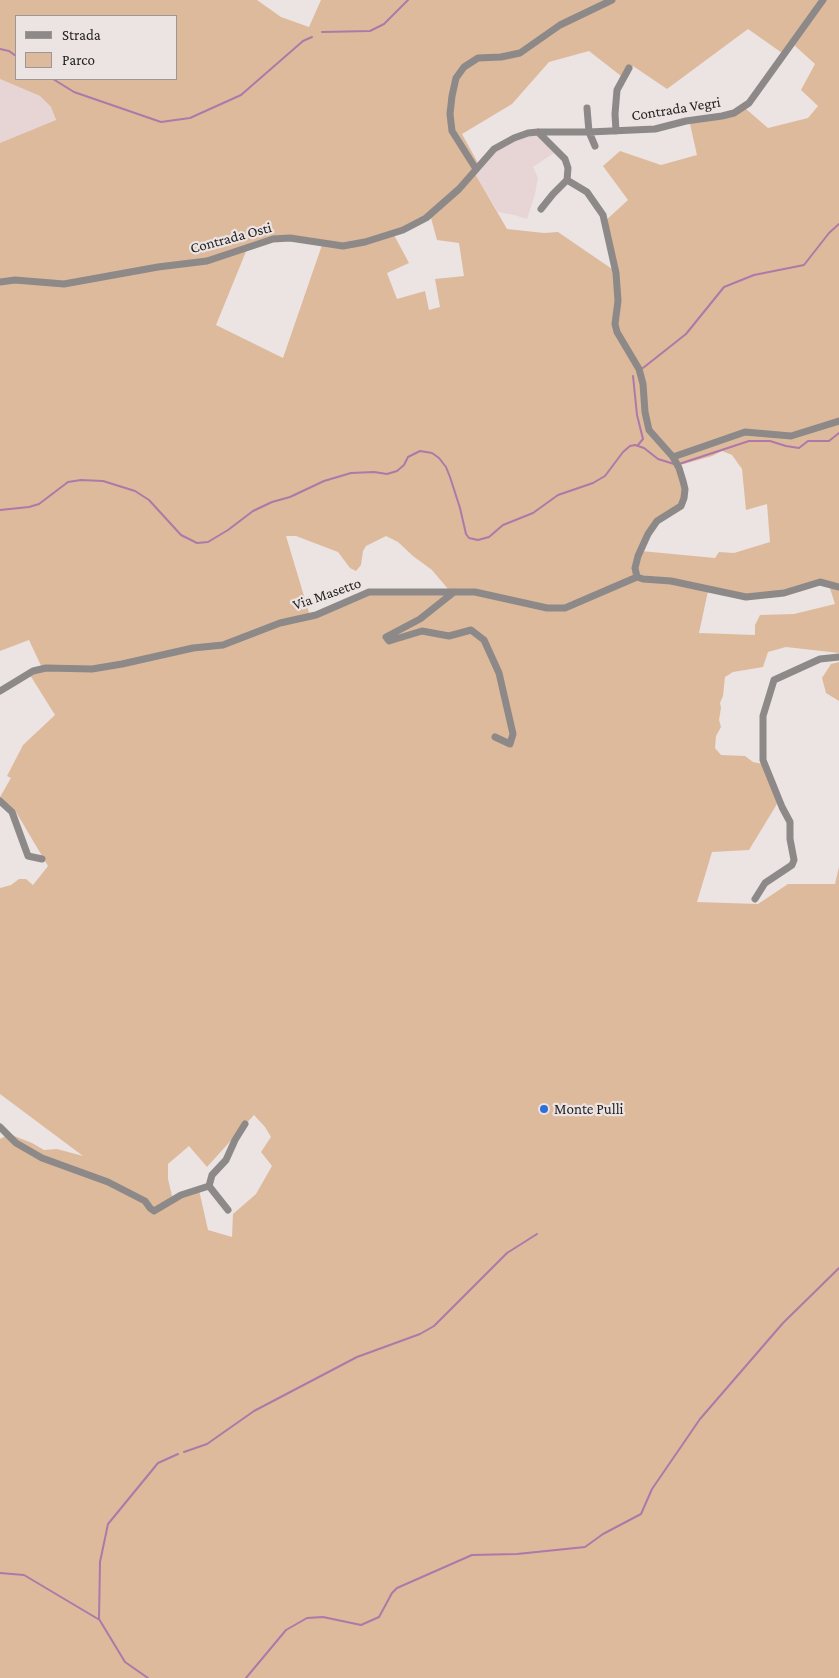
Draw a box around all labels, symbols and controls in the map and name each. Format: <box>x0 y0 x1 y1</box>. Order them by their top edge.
legend <box>15 15 178 80</box>
text: Strada <box>62 27 101 43</box>
text: Parco <box>62 52 95 68</box>
street label: Contrada Vegri <box>630 93 722 125</box>
street label: Contrada Osti <box>188 218 274 258</box>
street label: Via Masetto <box>290 574 364 614</box>
place label: Monte Pulli <box>554 1100 624 1118</box>
marker: Monte Pulli <box>538 1103 550 1115</box>

